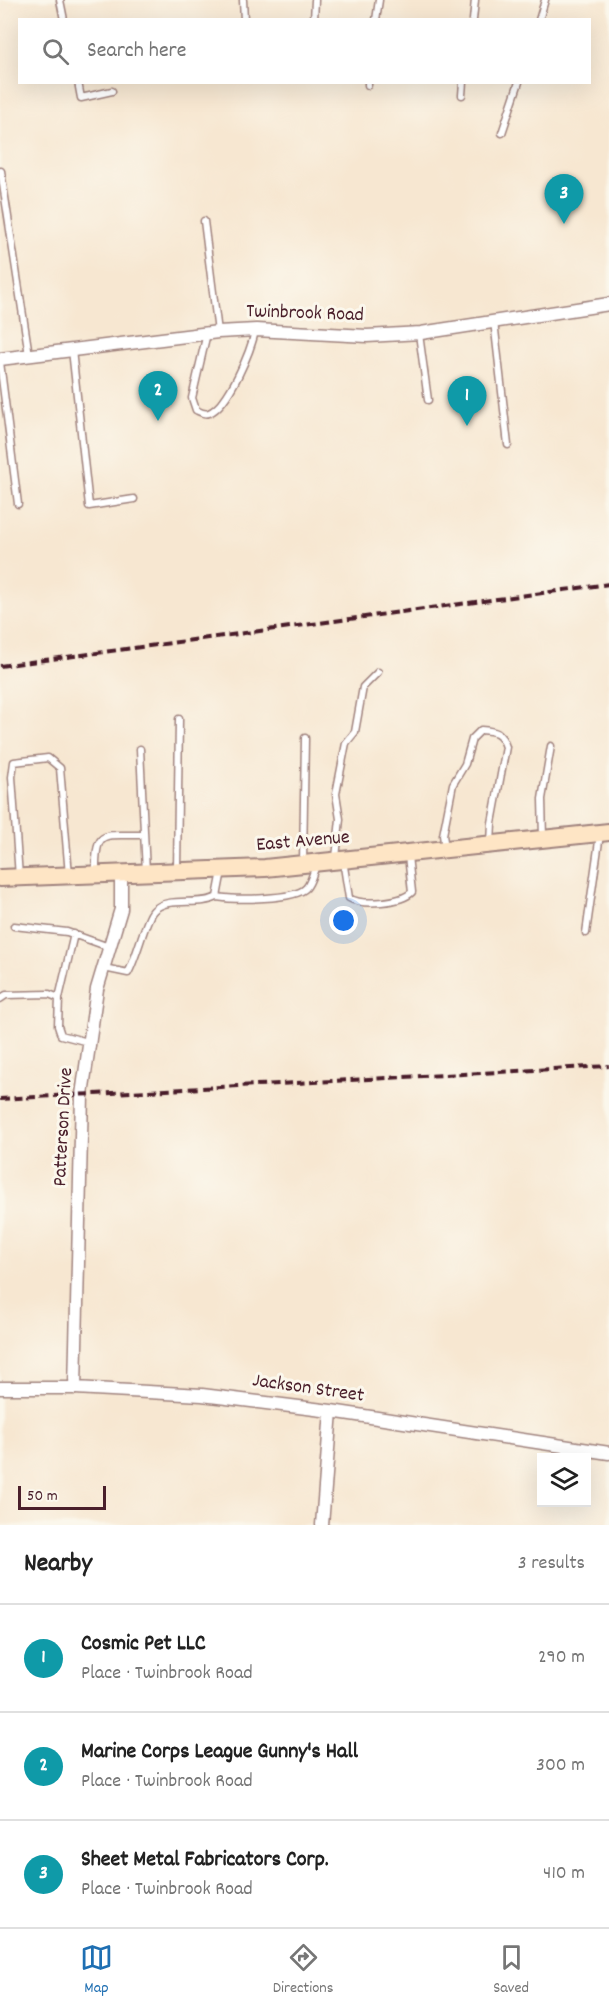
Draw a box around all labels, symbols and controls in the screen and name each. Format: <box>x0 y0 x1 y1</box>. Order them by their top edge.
search box <box>18 18 591 84</box>
icon: search <box>39 35 72 68</box>
text: Search here <box>87 36 186 67</box>
pin: 3 <box>544 174 584 224</box>
street label: Twinbrook Road <box>246 298 364 330</box>
pin: 2 <box>138 372 178 421</box>
pin: 1 <box>448 376 486 426</box>
street label: East Avenue <box>255 824 351 860</box>
your location <box>329 906 358 935</box>
street label: Patterson Drive <box>47 1067 81 1187</box>
street label: Jackson Street <box>250 1367 366 1411</box>
map controls <box>537 1453 591 1507</box>
button: layers <box>537 1453 591 1507</box>
scale bar <box>18 1483 106 1510</box>
text: 50 m <box>27 1485 58 1508</box>
text: Nearby <box>24 1546 92 1583</box>
text: 3 results <box>518 1550 585 1578</box>
text: Cosmic Pet LLC <box>81 1629 206 1660</box>
text: 1 <box>41 1644 46 1672</box>
text: 290 m <box>538 1644 585 1672</box>
text: Place · Twinbrook Road <box>81 1660 253 1688</box>
text: Marine Corps League Gunny's Hall <box>81 1737 358 1768</box>
text: 2 <box>39 1752 48 1780</box>
text: 300 m <box>536 1752 585 1780</box>
text: Place · Twinbrook Road <box>81 1768 253 1796</box>
text: Sheet Metal Fabricators Corp. <box>81 1845 329 1876</box>
text: 3 <box>39 1860 48 1888</box>
text: 410 m <box>543 1860 585 1888</box>
text: Place · Twinbrook Road <box>81 1876 253 1904</box>
tab: Map <box>80 1941 113 2000</box>
tab: Directions <box>273 1941 333 2000</box>
tab: Saved <box>493 1941 529 2000</box>

